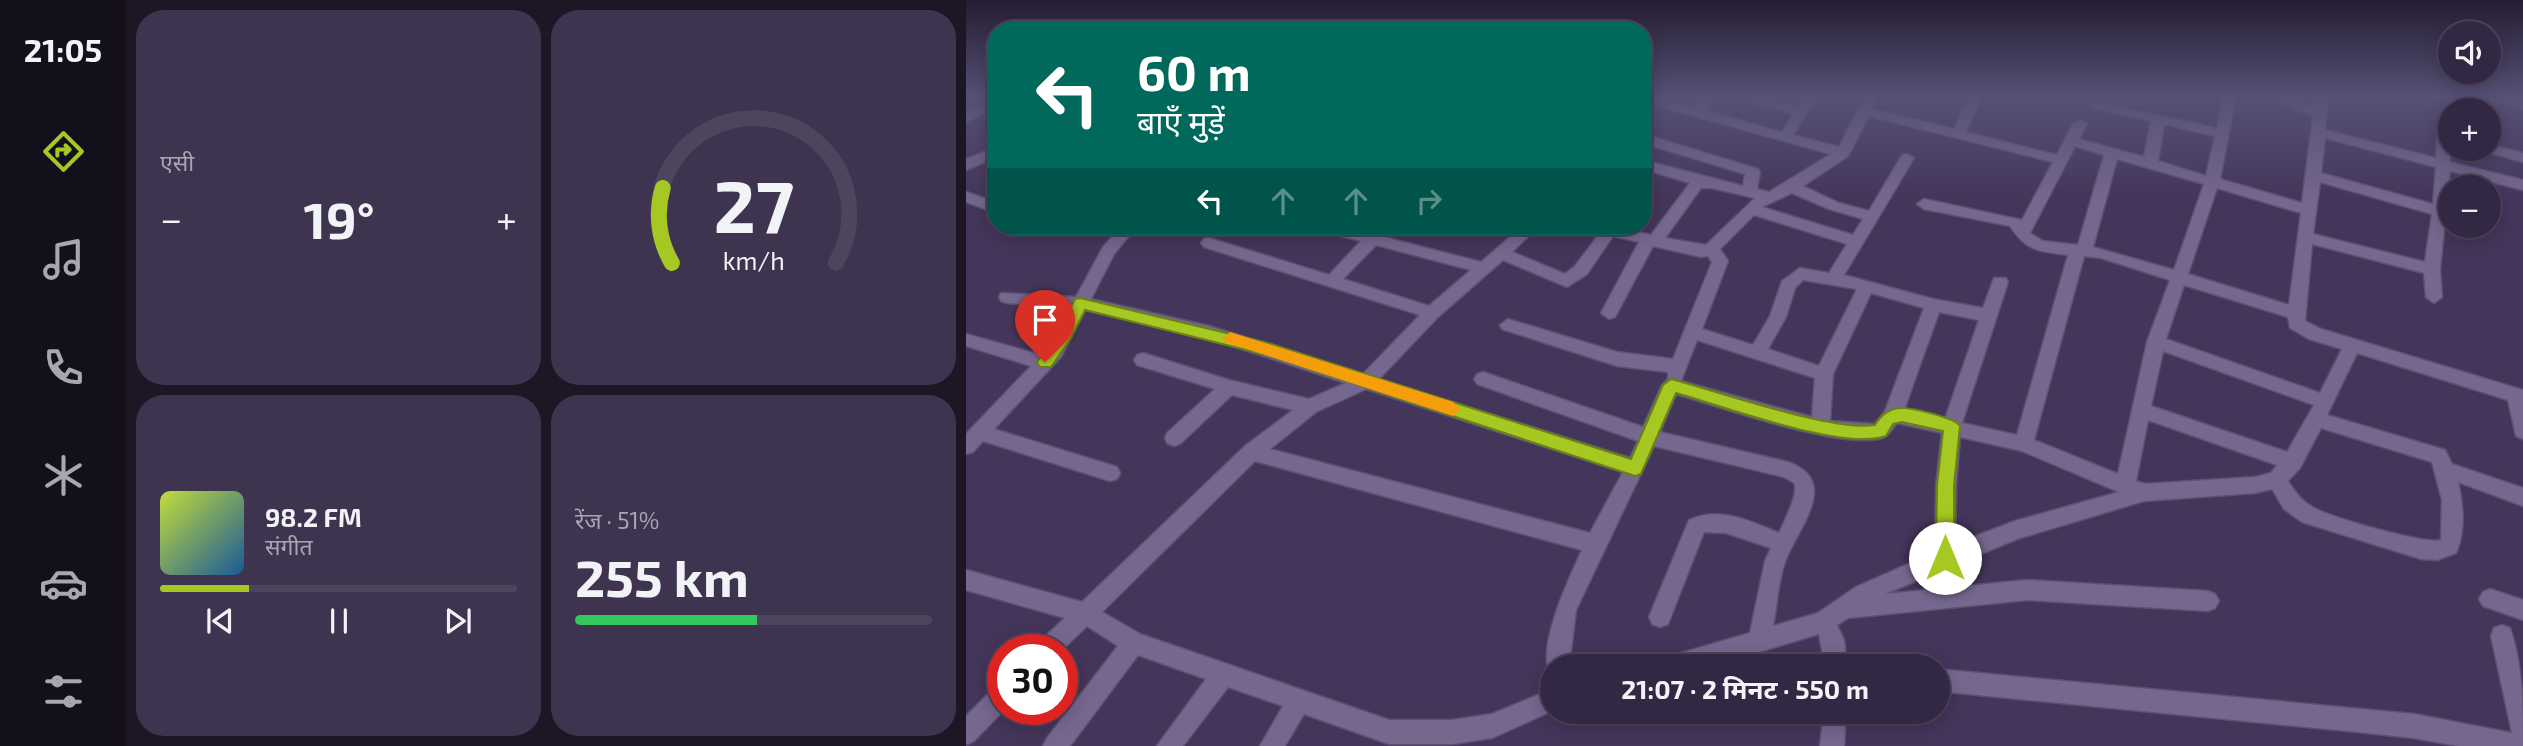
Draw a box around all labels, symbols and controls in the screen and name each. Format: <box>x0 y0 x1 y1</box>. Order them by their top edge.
map controls <box>2438 21 2501 238</box>
button: sound <box>2438 21 2501 84</box>
text: 21:05 <box>24 30 102 68</box>
text: 60 m <box>1137 42 1251 101</box>
icon: left <box>1022 49 1113 140</box>
button: + <box>2438 98 2501 161</box>
text: बाएँ मुड़ें <box>1137 102 1225 140</box>
icon: directions <box>39 127 88 176</box>
text: एसी <box>160 148 194 176</box>
text: 27 <box>713 161 794 249</box>
button: − <box>2438 175 2501 238</box>
icon: left <box>1191 182 1229 220</box>
icon: ahead <box>1264 182 1302 220</box>
icon: ahead <box>1337 182 1375 220</box>
icon: right <box>1410 182 1448 220</box>
text: 19° <box>304 187 375 249</box>
text: − <box>160 195 182 241</box>
text: + <box>496 195 517 241</box>
icon: music <box>39 235 88 284</box>
text: km/h <box>722 245 785 275</box>
pin <box>1015 290 1075 362</box>
icon: arrive <box>1026 301 1064 339</box>
icon: phone <box>39 343 88 392</box>
icon: climate <box>39 451 88 500</box>
text: 98.2 FM <box>265 501 362 532</box>
text: रेंज · 51% <box>575 506 659 534</box>
position arrow <box>1908 521 1982 595</box>
text: संगीत <box>265 532 313 560</box>
text: 255 km <box>575 545 749 607</box>
icon: car <box>39 559 88 608</box>
icon: previous <box>201 602 239 640</box>
icon: pause <box>320 602 358 640</box>
icon: next <box>439 602 477 640</box>
speed limit sign: 30 <box>987 634 1078 725</box>
icon: filters <box>39 667 88 716</box>
text: 21:07 · 2 मिनट · 550 m <box>1621 673 1869 704</box>

